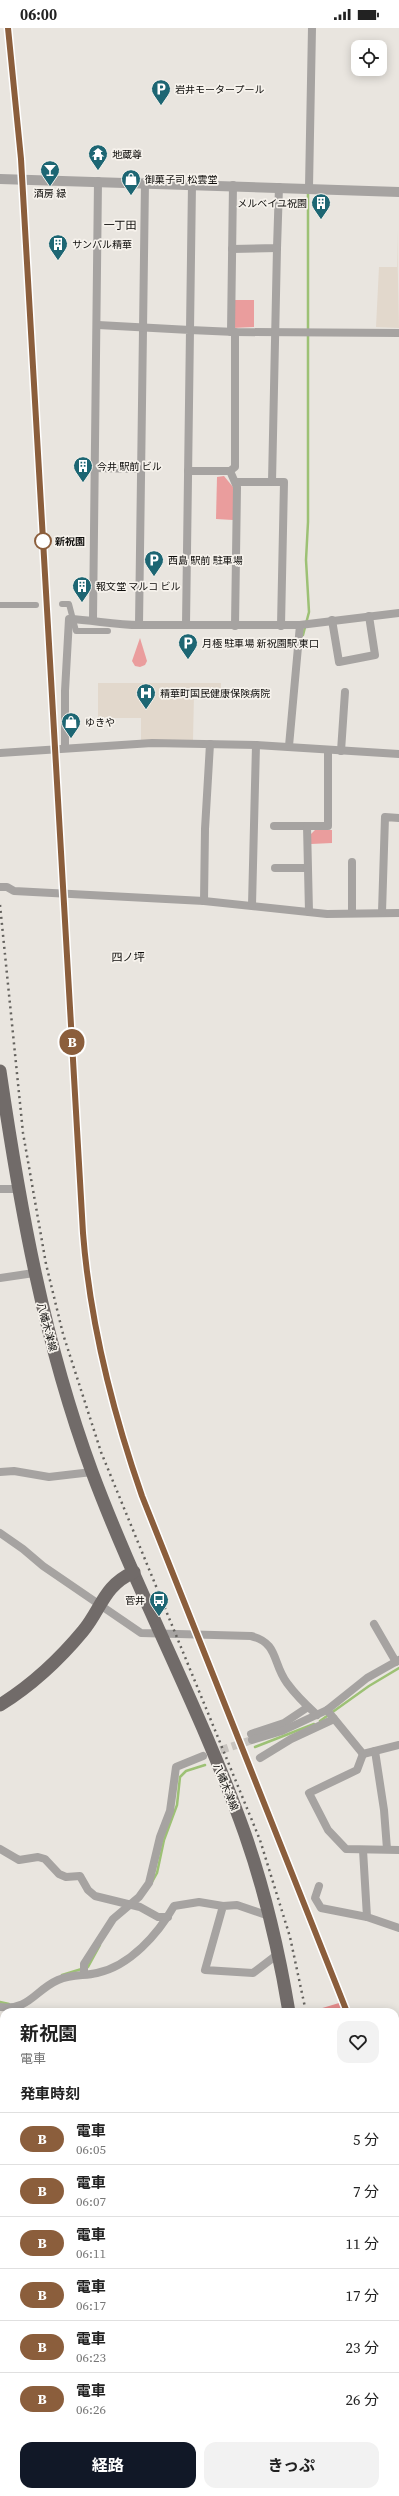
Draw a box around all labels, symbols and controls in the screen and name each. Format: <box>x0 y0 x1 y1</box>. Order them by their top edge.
text: 06:00 <box>20 4 57 25</box>
map controls <box>351 40 387 76</box>
button: locate <box>351 40 387 76</box>
parking icon: 岩井モータープール <box>150 78 172 106</box>
place label: 岩井モータープール <box>175 83 264 96</box>
temple icon: 地蔵尊 <box>87 143 109 171</box>
place label: 地蔵尊 <box>112 148 142 161</box>
bar icon: 酒房 緑 <box>39 159 61 187</box>
shop icon: 御菓子司 松雲堂 <box>120 168 142 196</box>
place label: 御菓子司 松雲堂 <box>145 173 217 186</box>
place label: 酒房 緑 <box>34 187 66 200</box>
building icon: メルベイユ祝園 <box>310 192 332 220</box>
place label: メルベイユ祝園 <box>237 197 307 210</box>
district label: 一丁田 <box>104 218 137 233</box>
building icon: サンパル精華 <box>47 233 69 261</box>
place label: サンパル精華 <box>72 238 132 251</box>
building icon: 今井 駅前 ビル <box>72 455 94 483</box>
place label: 今井 駅前 ビル <box>97 460 162 473</box>
marker: 新祝園 <box>34 532 52 550</box>
place label: 新祝園 <box>55 535 85 548</box>
parking icon: 西島 駅前 駐車場 <box>143 549 165 577</box>
place label: 西島 駅前 駐車場 <box>168 554 243 567</box>
building icon: 報文堂 マルコ ビル <box>71 575 93 603</box>
place label: 報文堂 マルコ ビル <box>96 580 180 593</box>
parking icon: 月極 駐車場 新祝園駅 東口 <box>177 632 199 660</box>
place label: 月極 駐車場 新祝園駅 東口 <box>202 637 319 650</box>
hospital icon: 精華町国民健康保険病院 <box>135 682 157 710</box>
place label: 精華町国民健康保険病院 <box>160 687 270 700</box>
shop icon: ゆきや <box>60 711 82 739</box>
place label: ゆきや <box>85 716 115 729</box>
district label: 四ノ坪 <box>112 950 145 965</box>
line badge: B <box>59 1029 85 1055</box>
text: B <box>67 1032 77 1052</box>
street label: 八幡木津線 <box>34 1301 60 1353</box>
bus stop icon: 菅井 <box>148 1589 170 1617</box>
place label: 菅井 <box>125 1594 145 1607</box>
street label: 八幡木津線 <box>211 1761 241 1813</box>
text: 新祝園 <box>20 2020 77 2046</box>
button: heart <box>337 2021 379 2063</box>
text: 電車 <box>20 2050 46 2067</box>
text: 発車時刻 <box>20 2083 80 2104</box>
text: 電車 <box>76 2120 106 2141</box>
text: B <box>37 2129 47 2149</box>
text: 5 分 <box>353 2129 379 2150</box>
text: 06:05 <box>76 2141 106 2158</box>
text: 電車 <box>76 2172 106 2193</box>
text: B <box>37 2181 47 2201</box>
text: 7 分 <box>353 2181 379 2202</box>
text: 06:07 <box>76 2193 106 2210</box>
text: 電車 <box>76 2224 106 2245</box>
text: B <box>37 2233 47 2253</box>
text: 11 分 <box>346 2233 379 2254</box>
text: 06:11 <box>76 2245 106 2262</box>
text: 電車 <box>76 2276 106 2297</box>
text: B <box>37 2285 47 2305</box>
text: 17 分 <box>346 2285 379 2306</box>
text: 06:17 <box>76 2297 106 2314</box>
text: 電車 <box>76 2328 106 2349</box>
text: B <box>37 2337 47 2357</box>
text: 23 分 <box>346 2337 379 2358</box>
text: 06:23 <box>76 2349 106 2366</box>
text: 電車 <box>76 2380 106 2401</box>
text: B <box>37 2389 47 2409</box>
text: 26 分 <box>346 2389 379 2410</box>
text: 06:26 <box>76 2401 106 2418</box>
button: 経路 <box>20 2442 196 2488</box>
button: きっぷ <box>204 2442 379 2488</box>

